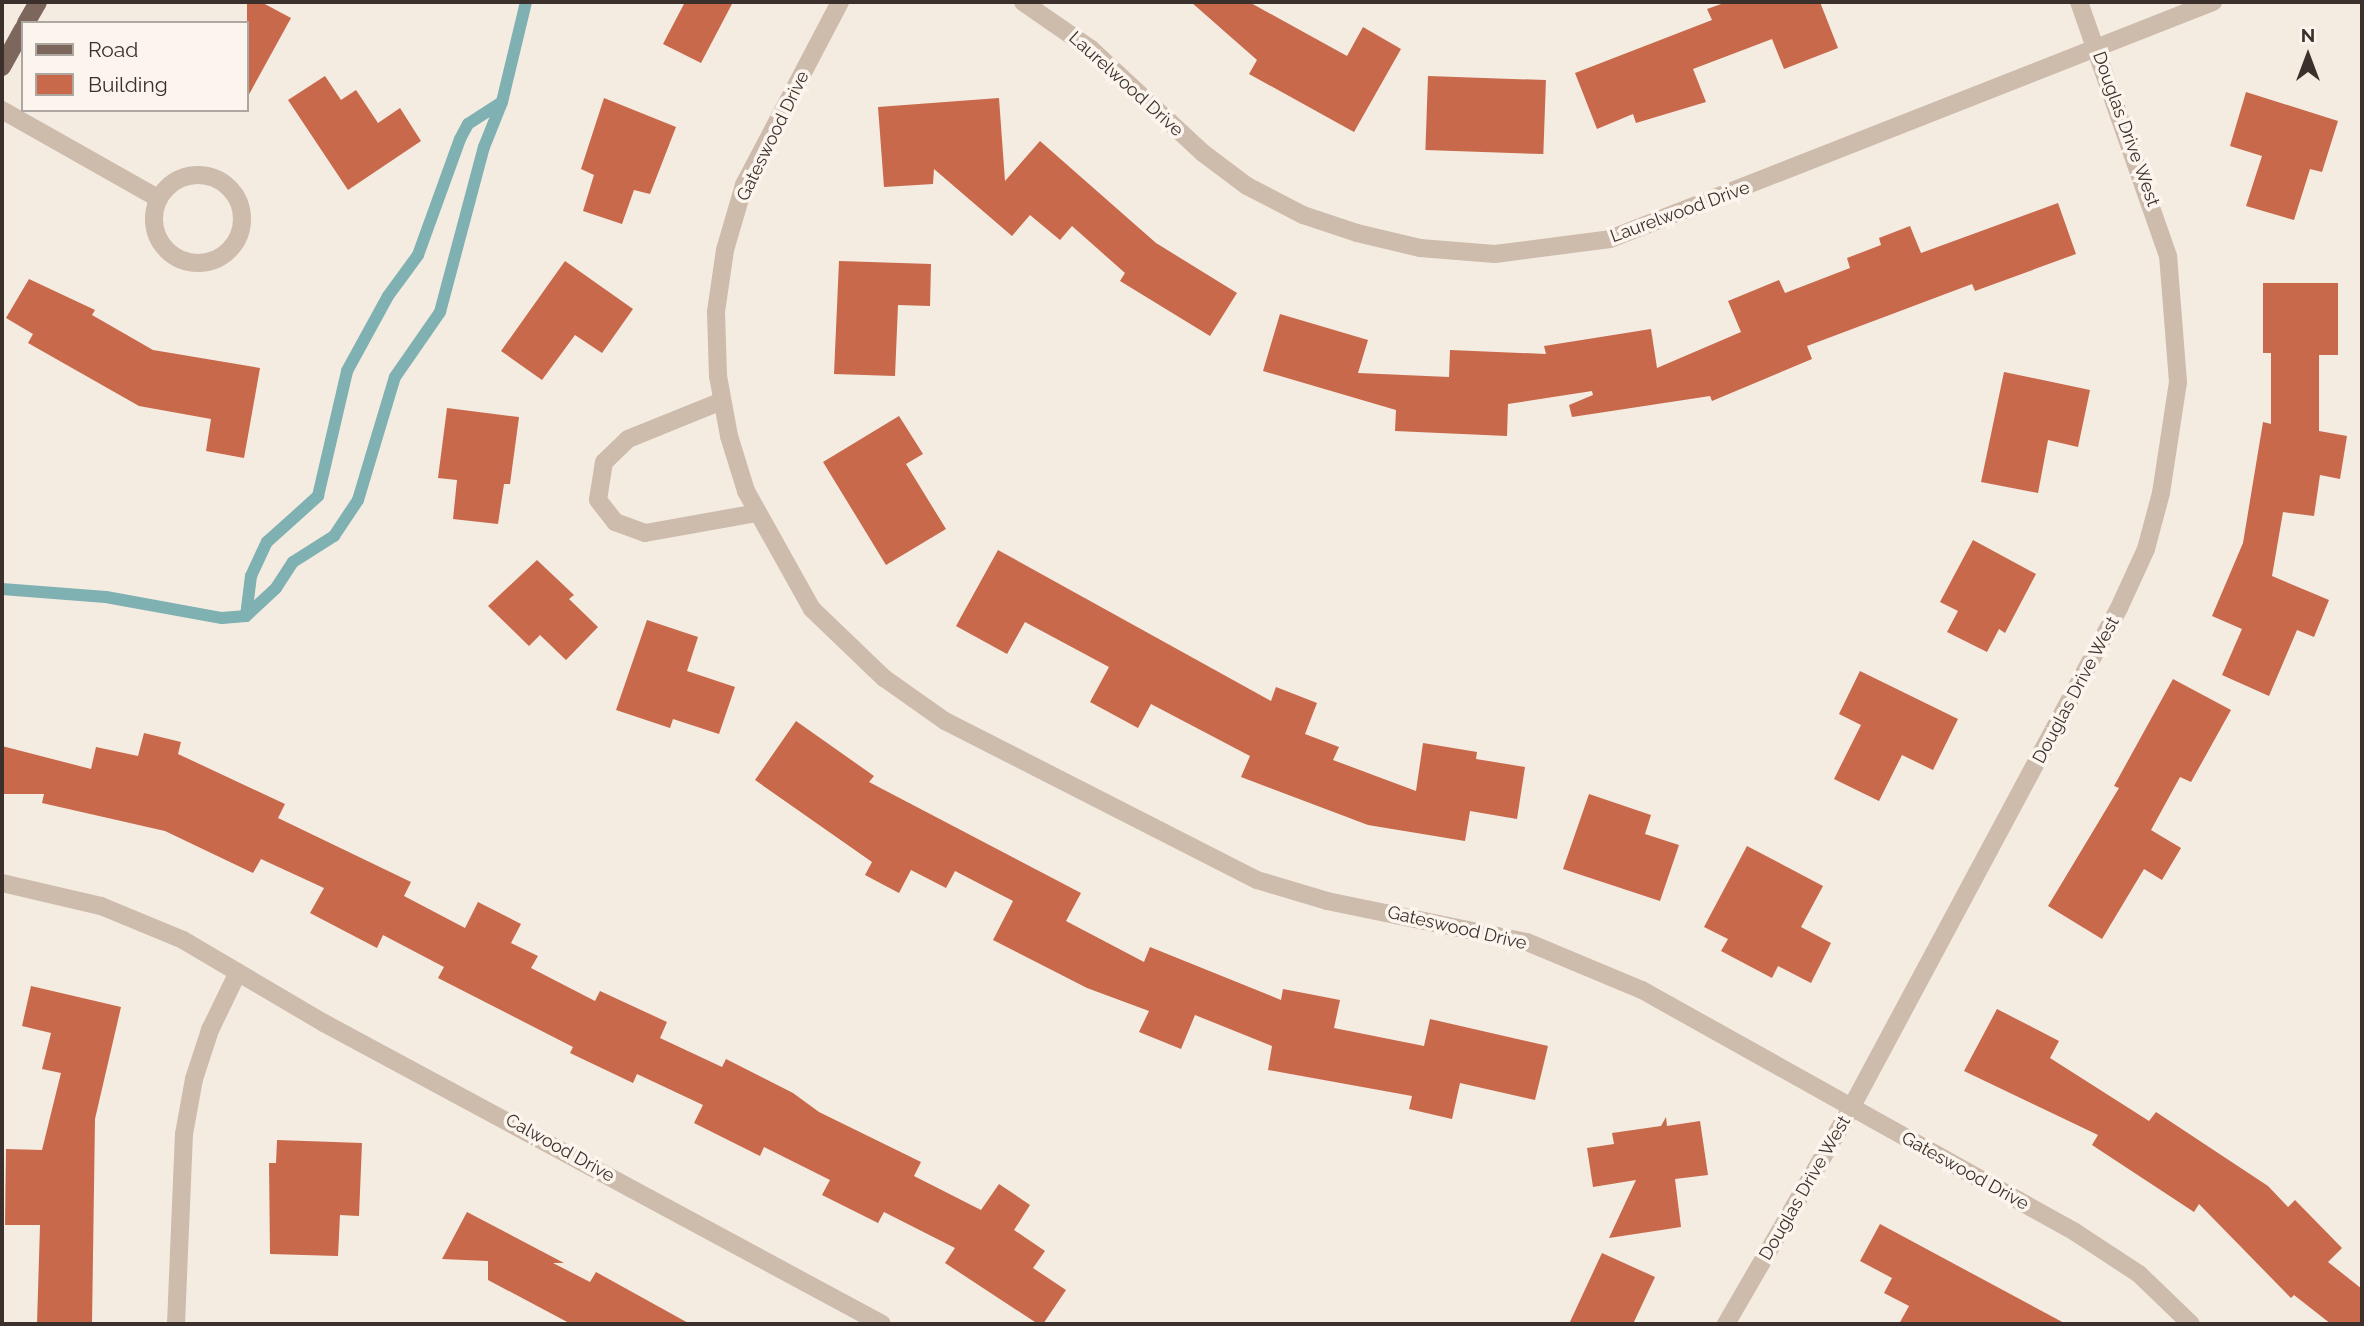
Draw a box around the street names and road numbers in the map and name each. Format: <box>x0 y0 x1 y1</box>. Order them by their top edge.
street label: Laurelwood Drive <box>1064 27 1188 141</box>
street label: Douglas Drive West <box>2088 48 2164 210</box>
street label: Gateswood Drive <box>732 67 814 205</box>
street label: Laurelwood Drive <box>1607 177 1753 247</box>
street label: Douglas Drive West <box>2028 613 2124 767</box>
street label: Gateswood Drive <box>1385 902 1529 954</box>
street label: Calwood Drive <box>502 1109 618 1187</box>
street label: Douglas Drive West <box>1755 1112 1855 1264</box>
street label: Gateswood Drive <box>1898 1127 2032 1215</box>

